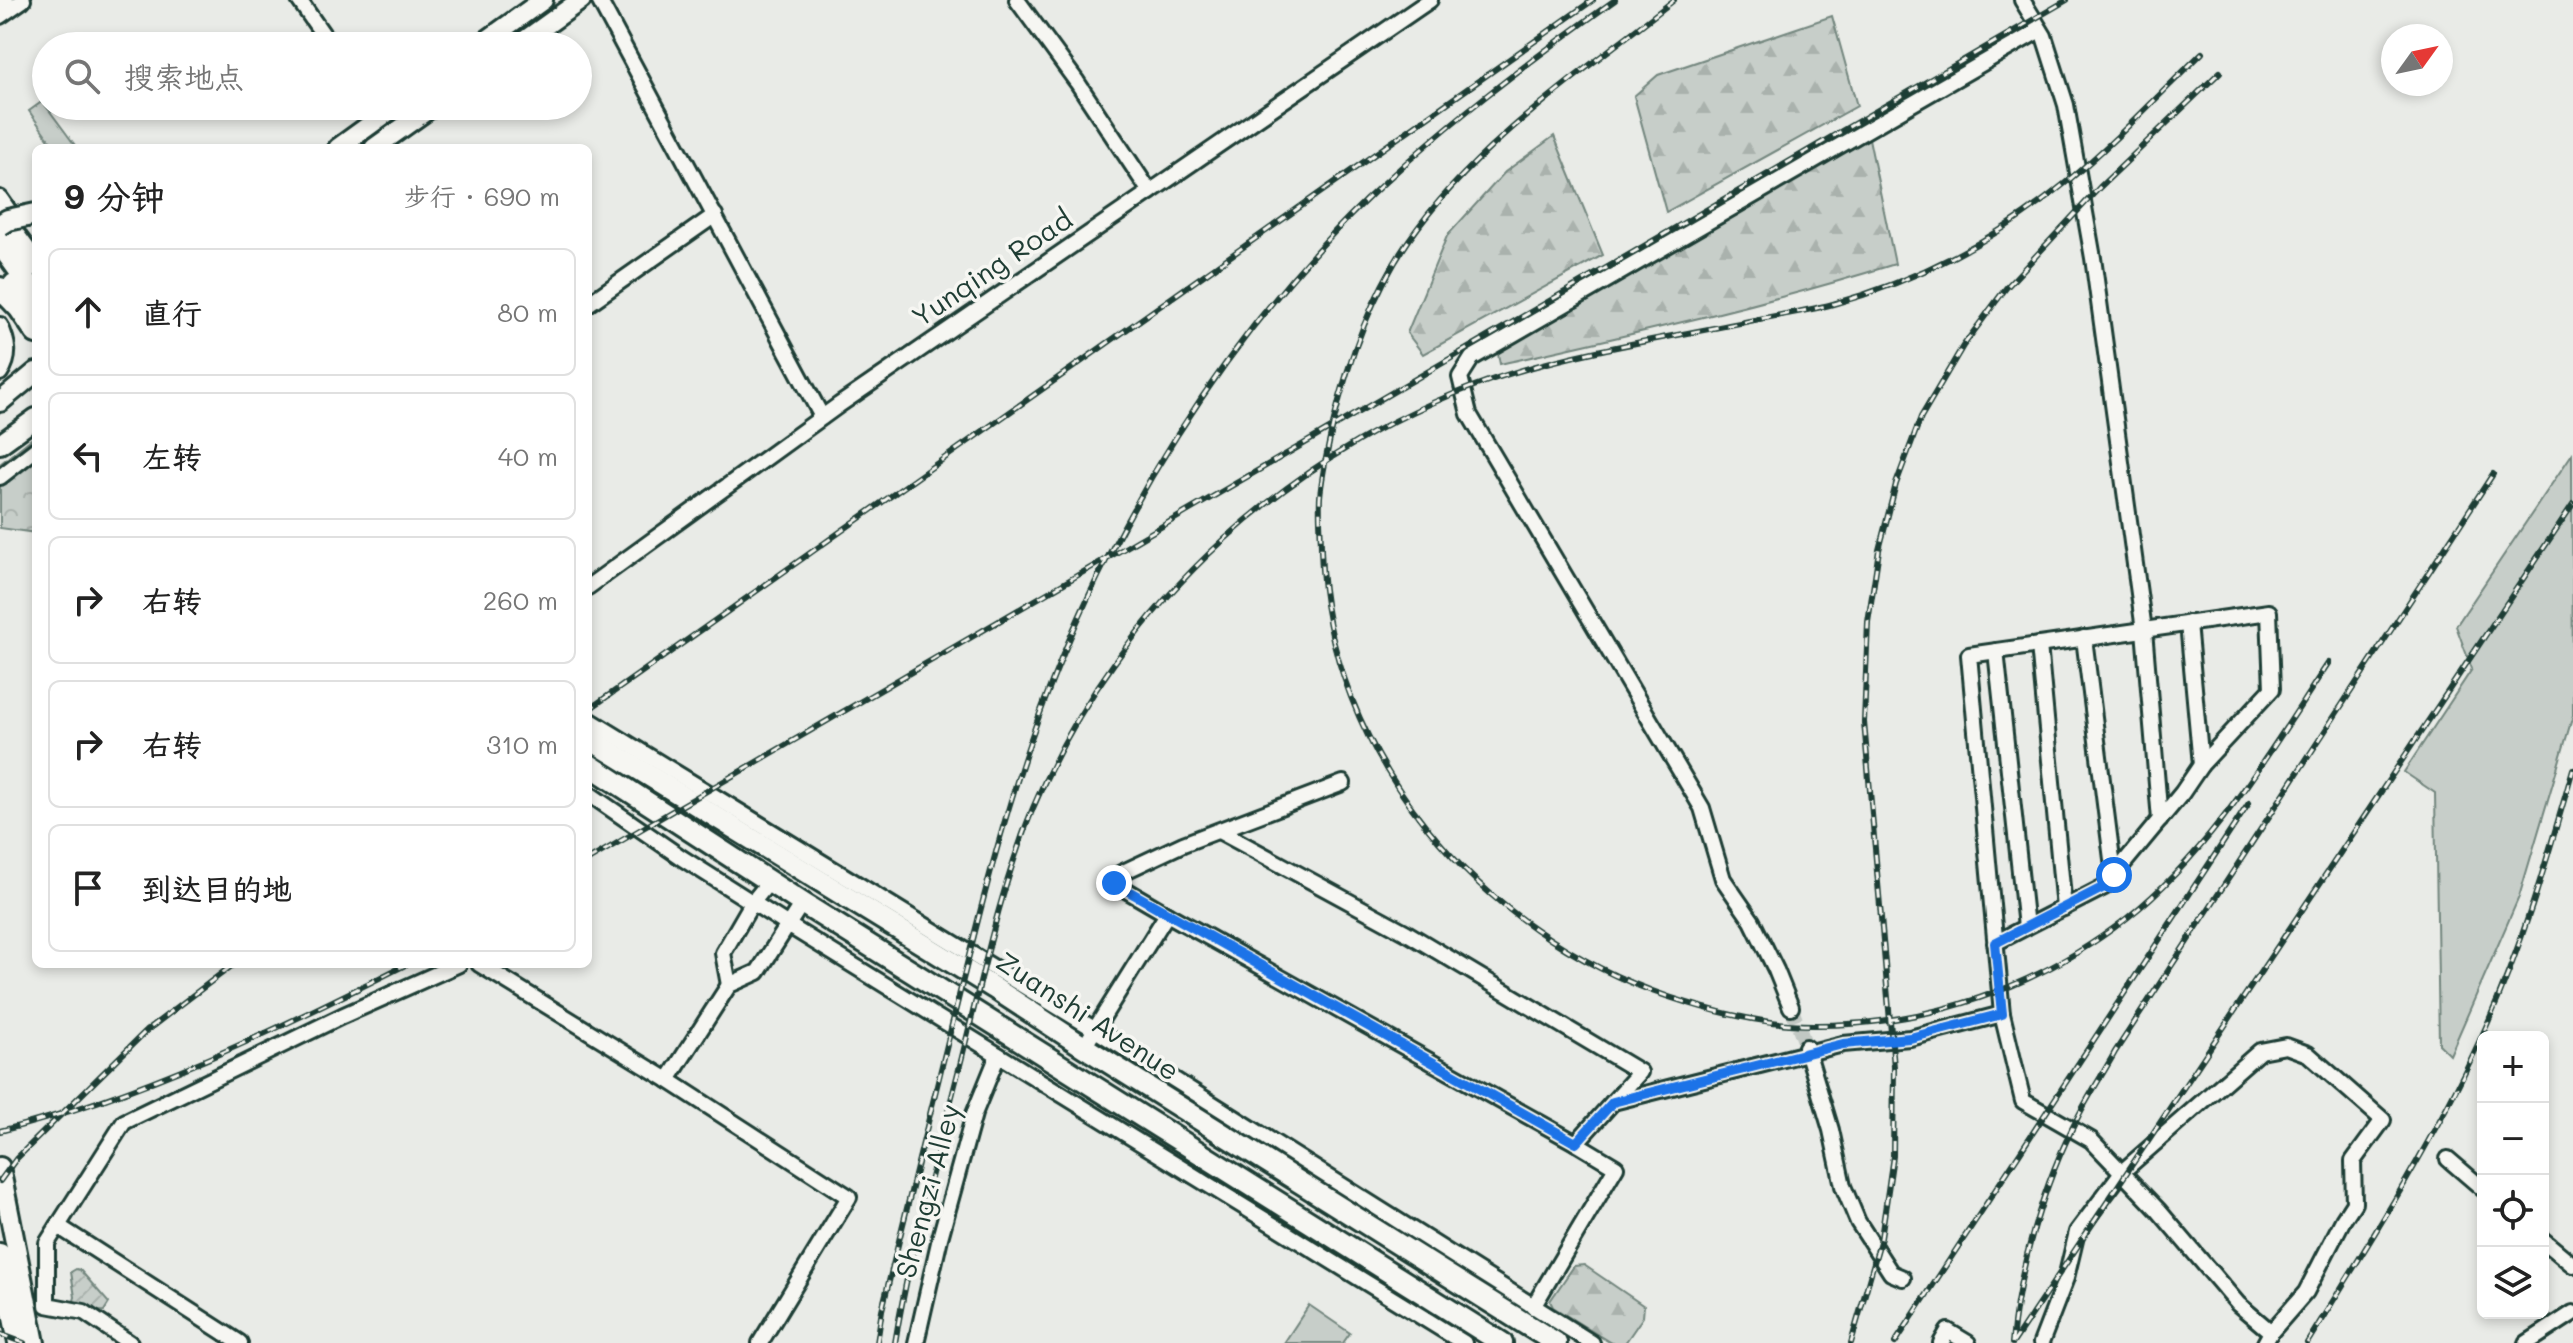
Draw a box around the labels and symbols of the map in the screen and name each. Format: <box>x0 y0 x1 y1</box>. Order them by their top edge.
north arrow <box>2381 24 2453 96</box>
street label: Yunqing Road <box>904 200 1079 334</box>
route start <box>2096 857 2132 893</box>
route end <box>1096 865 1132 901</box>
street label: Zuanshi Avenue <box>990 943 1187 1088</box>
street label: Shengzi Alley <box>886 1100 968 1282</box>

